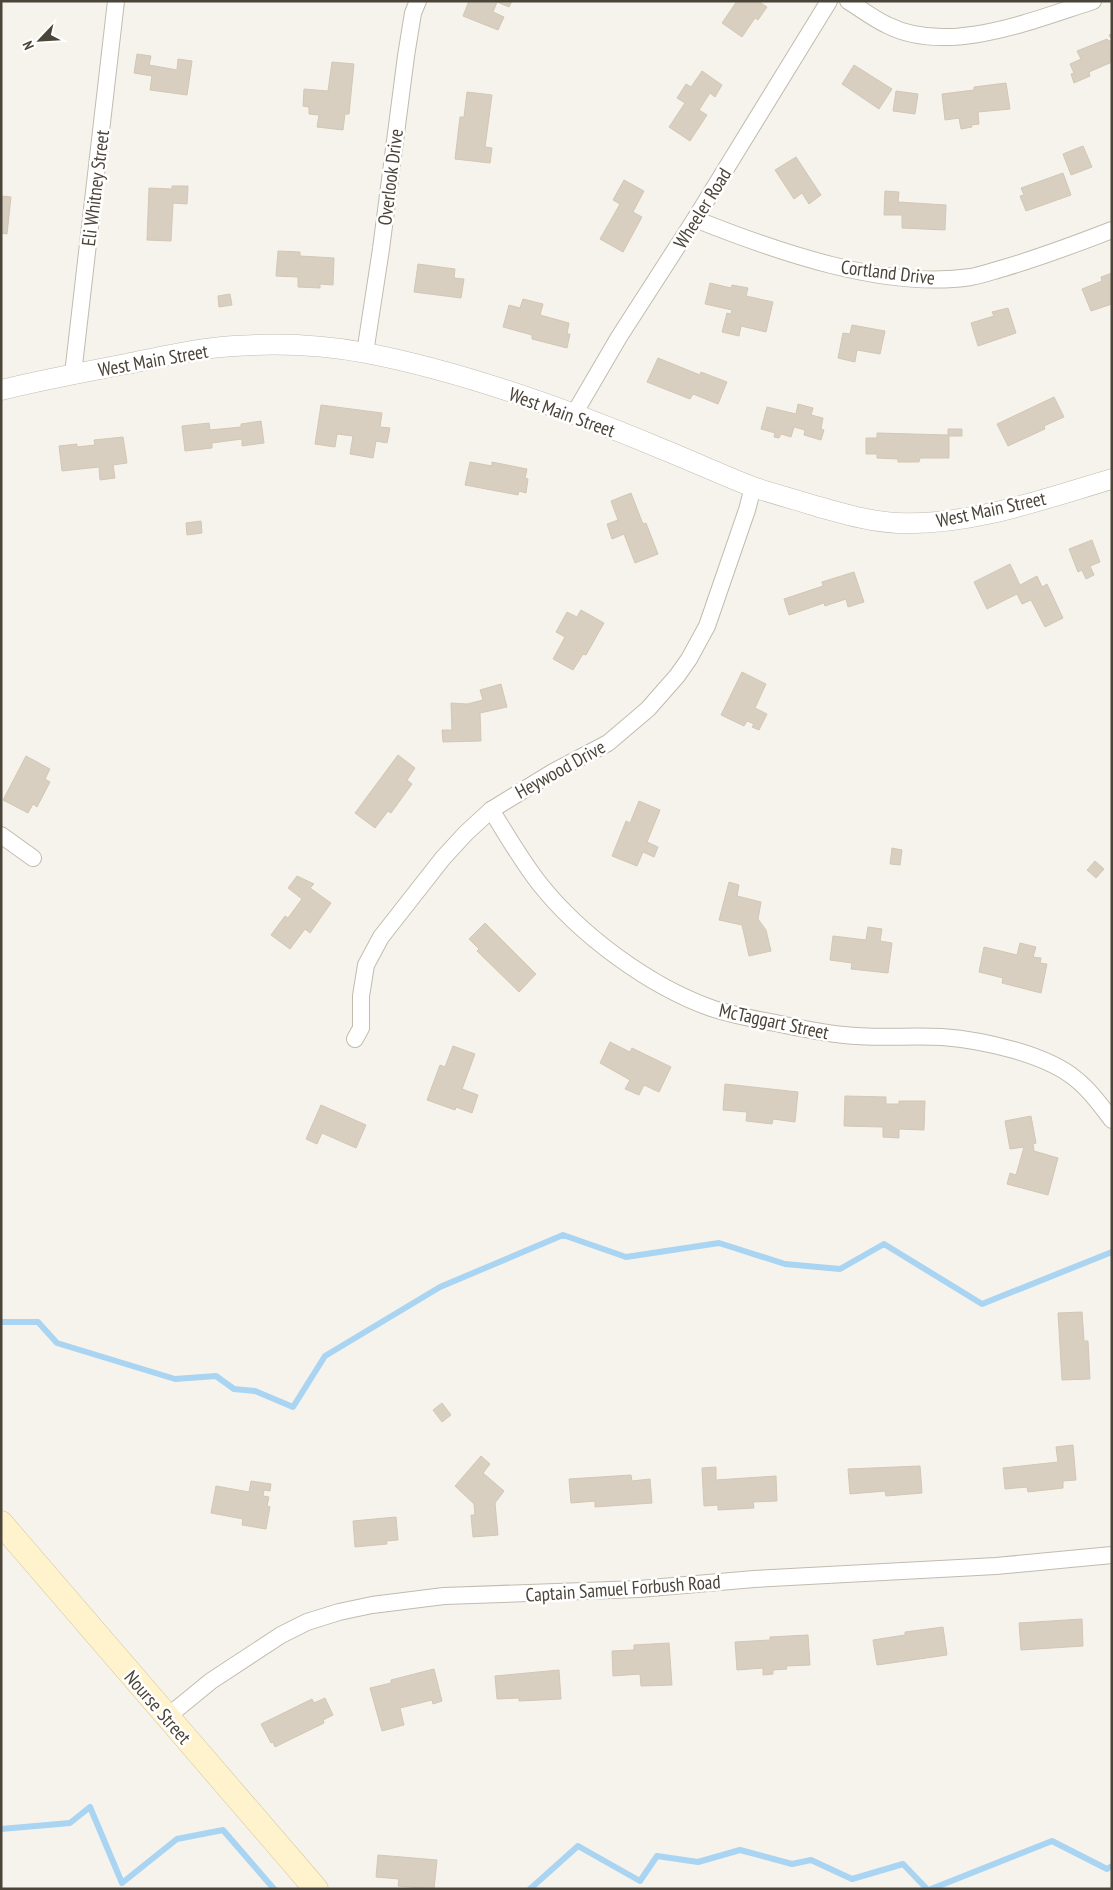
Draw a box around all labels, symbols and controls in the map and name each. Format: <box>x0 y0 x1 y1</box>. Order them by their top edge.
north arrow <box>15 15 65 65</box>
text: N <box>18 38 38 53</box>
street label: Overlook Drive <box>372 127 408 227</box>
street label: Eli Whitney Street <box>76 128 114 247</box>
street label: Wheeler Road <box>668 163 736 253</box>
street label: Cortland Drive <box>840 254 936 290</box>
street label: West Main Street <box>96 338 211 381</box>
street label: West Main Street <box>506 382 619 443</box>
street label: West Main Street <box>934 486 1049 532</box>
street label: Heywood Drive <box>511 734 609 804</box>
street label: McTaggart Street <box>717 998 832 1045</box>
street label: Captain Samuel Forbush Road <box>525 1569 721 1607</box>
street label: Nourse Street <box>120 1665 197 1749</box>

